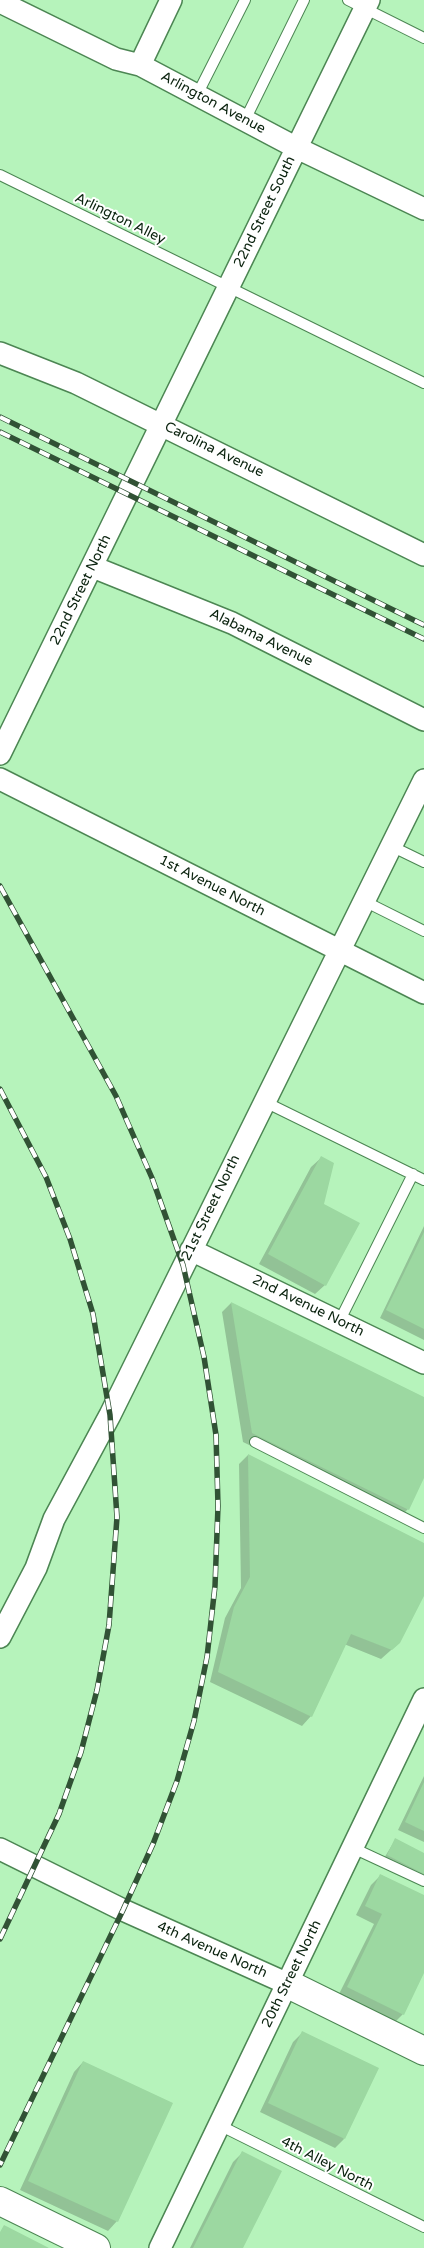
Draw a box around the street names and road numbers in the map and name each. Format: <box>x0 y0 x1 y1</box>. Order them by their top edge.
street label: Arlington Avenue <box>158 68 268 138</box>
street label: 22nd Street South <box>231 154 299 270</box>
street label: Arlington Alley <box>72 190 168 248</box>
street label: Carolina Avenue <box>162 419 266 481</box>
street label: 22nd Street North <box>47 532 115 648</box>
street label: Alabama Avenue <box>207 606 315 670</box>
street label: 1st Avenue North <box>156 852 268 920</box>
street label: 21st Street North <box>178 1152 244 1264</box>
street label: 2nd Avenue North <box>249 1272 367 1340</box>
street label: 20th Street North <box>259 1917 325 2031</box>
street label: 4th Avenue North <box>154 1918 270 1982</box>
street label: 4th Alley North <box>278 2133 376 2195</box>

